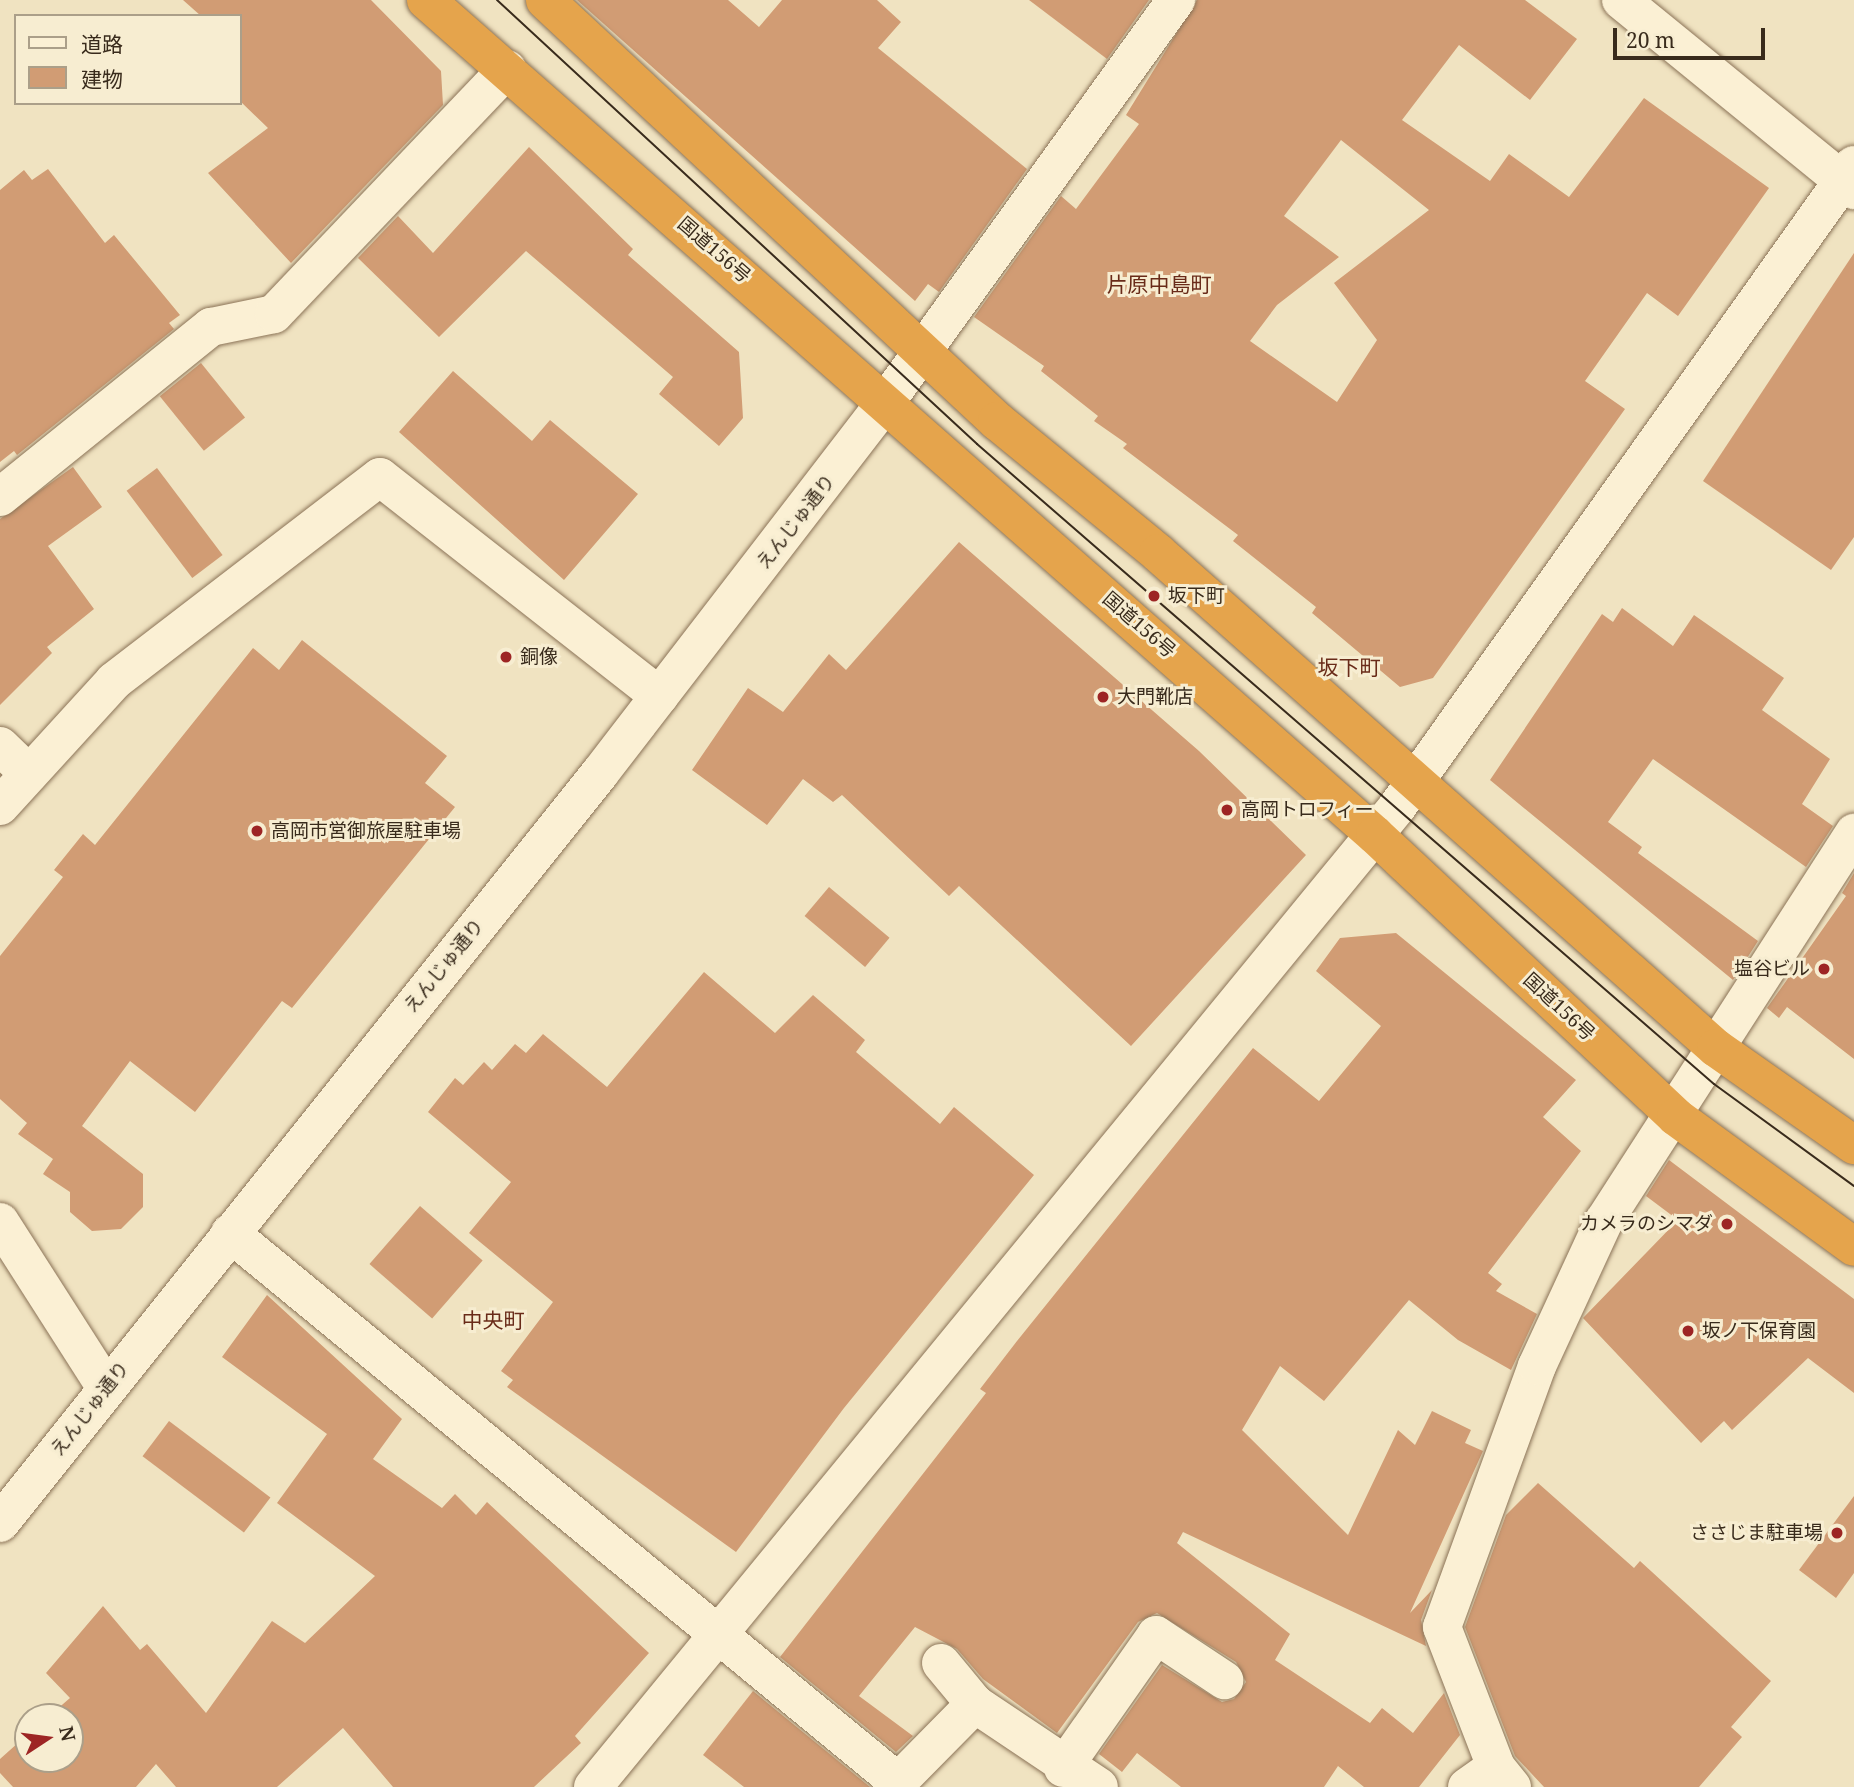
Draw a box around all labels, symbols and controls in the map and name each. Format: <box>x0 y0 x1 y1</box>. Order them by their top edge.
legend <box>14 14 242 105</box>
scale bar <box>1616 14 1768 58</box>
text: 20 m <box>1626 26 1675 54</box>
text: 道路 <box>81 30 123 58</box>
text: 建物 <box>81 65 123 93</box>
street label: 国道156号 <box>673 212 755 288</box>
district label: 片原中島町 <box>1107 271 1211 297</box>
street label: えんじゅ通り <box>752 470 840 574</box>
place label: 坂下町 <box>1168 585 1225 607</box>
street label: 国道156号 <box>1098 587 1180 663</box>
marker: 坂下町 <box>1146 588 1162 604</box>
place label: 銅像 <box>520 646 558 668</box>
marker: 銅像 <box>498 649 514 665</box>
district label: 坂下町 <box>1318 654 1380 680</box>
place label: 大門靴店 <box>1117 686 1193 708</box>
marker: 大門靴店 <box>1095 689 1111 705</box>
place label: 高岡トロフィー <box>1241 799 1374 821</box>
marker: 高岡トロフィー <box>1219 802 1235 818</box>
place label: 高岡市営御旅屋駐車場 <box>271 820 461 842</box>
marker: 高岡市営御旅屋駐車場 <box>249 823 265 839</box>
street label: えんじゅ通り <box>399 915 489 1017</box>
place label: 塩谷ビル <box>1734 958 1810 980</box>
marker: 塩谷ビル <box>1816 961 1832 977</box>
street label: 国道156号 <box>1519 968 1599 1046</box>
place label: カメラのシマダ <box>1580 1213 1713 1235</box>
marker: カメラのシマダ <box>1719 1216 1735 1232</box>
district label: 中央町 <box>462 1307 524 1333</box>
place label: 坂ノ下保育園 <box>1702 1320 1816 1342</box>
marker: 坂ノ下保育園 <box>1680 1323 1696 1339</box>
street label: えんじゅ通り <box>46 1357 134 1461</box>
place label: ささじま駐車場 <box>1690 1522 1823 1544</box>
marker: ささじま駐車場 <box>1829 1525 1845 1541</box>
north arrow <box>14 1703 84 1773</box>
text: N <box>53 1723 82 1744</box>

